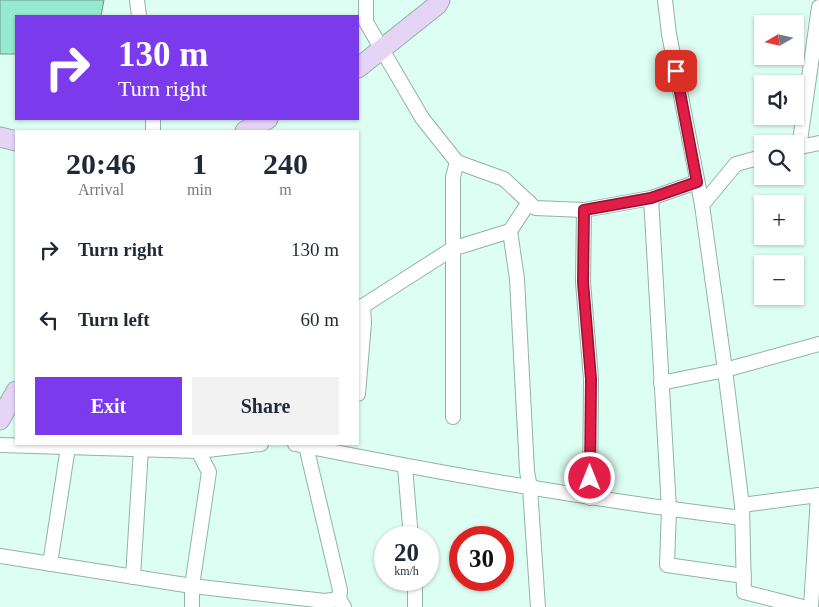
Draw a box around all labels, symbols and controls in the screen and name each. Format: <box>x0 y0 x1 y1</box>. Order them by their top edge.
north arrow <box>754 15 804 65</box>
map controls <box>754 15 804 305</box>
icon: right <box>35 35 100 100</box>
text: 130 m <box>118 35 208 74</box>
pin <box>655 50 697 92</box>
icon: arrive <box>662 57 690 85</box>
button: sound <box>754 75 804 125</box>
text: Turn right <box>118 76 207 101</box>
button: search <box>754 135 804 185</box>
text: 20:46 <box>66 147 136 180</box>
text: 1 <box>192 147 207 180</box>
text: 240 <box>263 147 308 180</box>
text: Arrival <box>78 181 124 198</box>
text: min <box>187 181 212 198</box>
text: m <box>279 181 292 198</box>
button: + <box>754 195 804 245</box>
icon: right <box>35 236 63 264</box>
text: Turn right <box>78 239 163 260</box>
text: 130 m <box>291 239 339 260</box>
button: − <box>754 255 804 305</box>
icon: left <box>35 306 63 334</box>
text: Turn left <box>78 309 150 330</box>
text: 60 m <box>300 309 339 330</box>
button: Exit <box>35 377 182 435</box>
button: Share <box>192 377 339 435</box>
position arrow <box>563 451 615 503</box>
speed limit sign: 30 <box>449 526 514 591</box>
text: 20 <box>394 539 419 566</box>
text: km/h <box>394 564 419 578</box>

